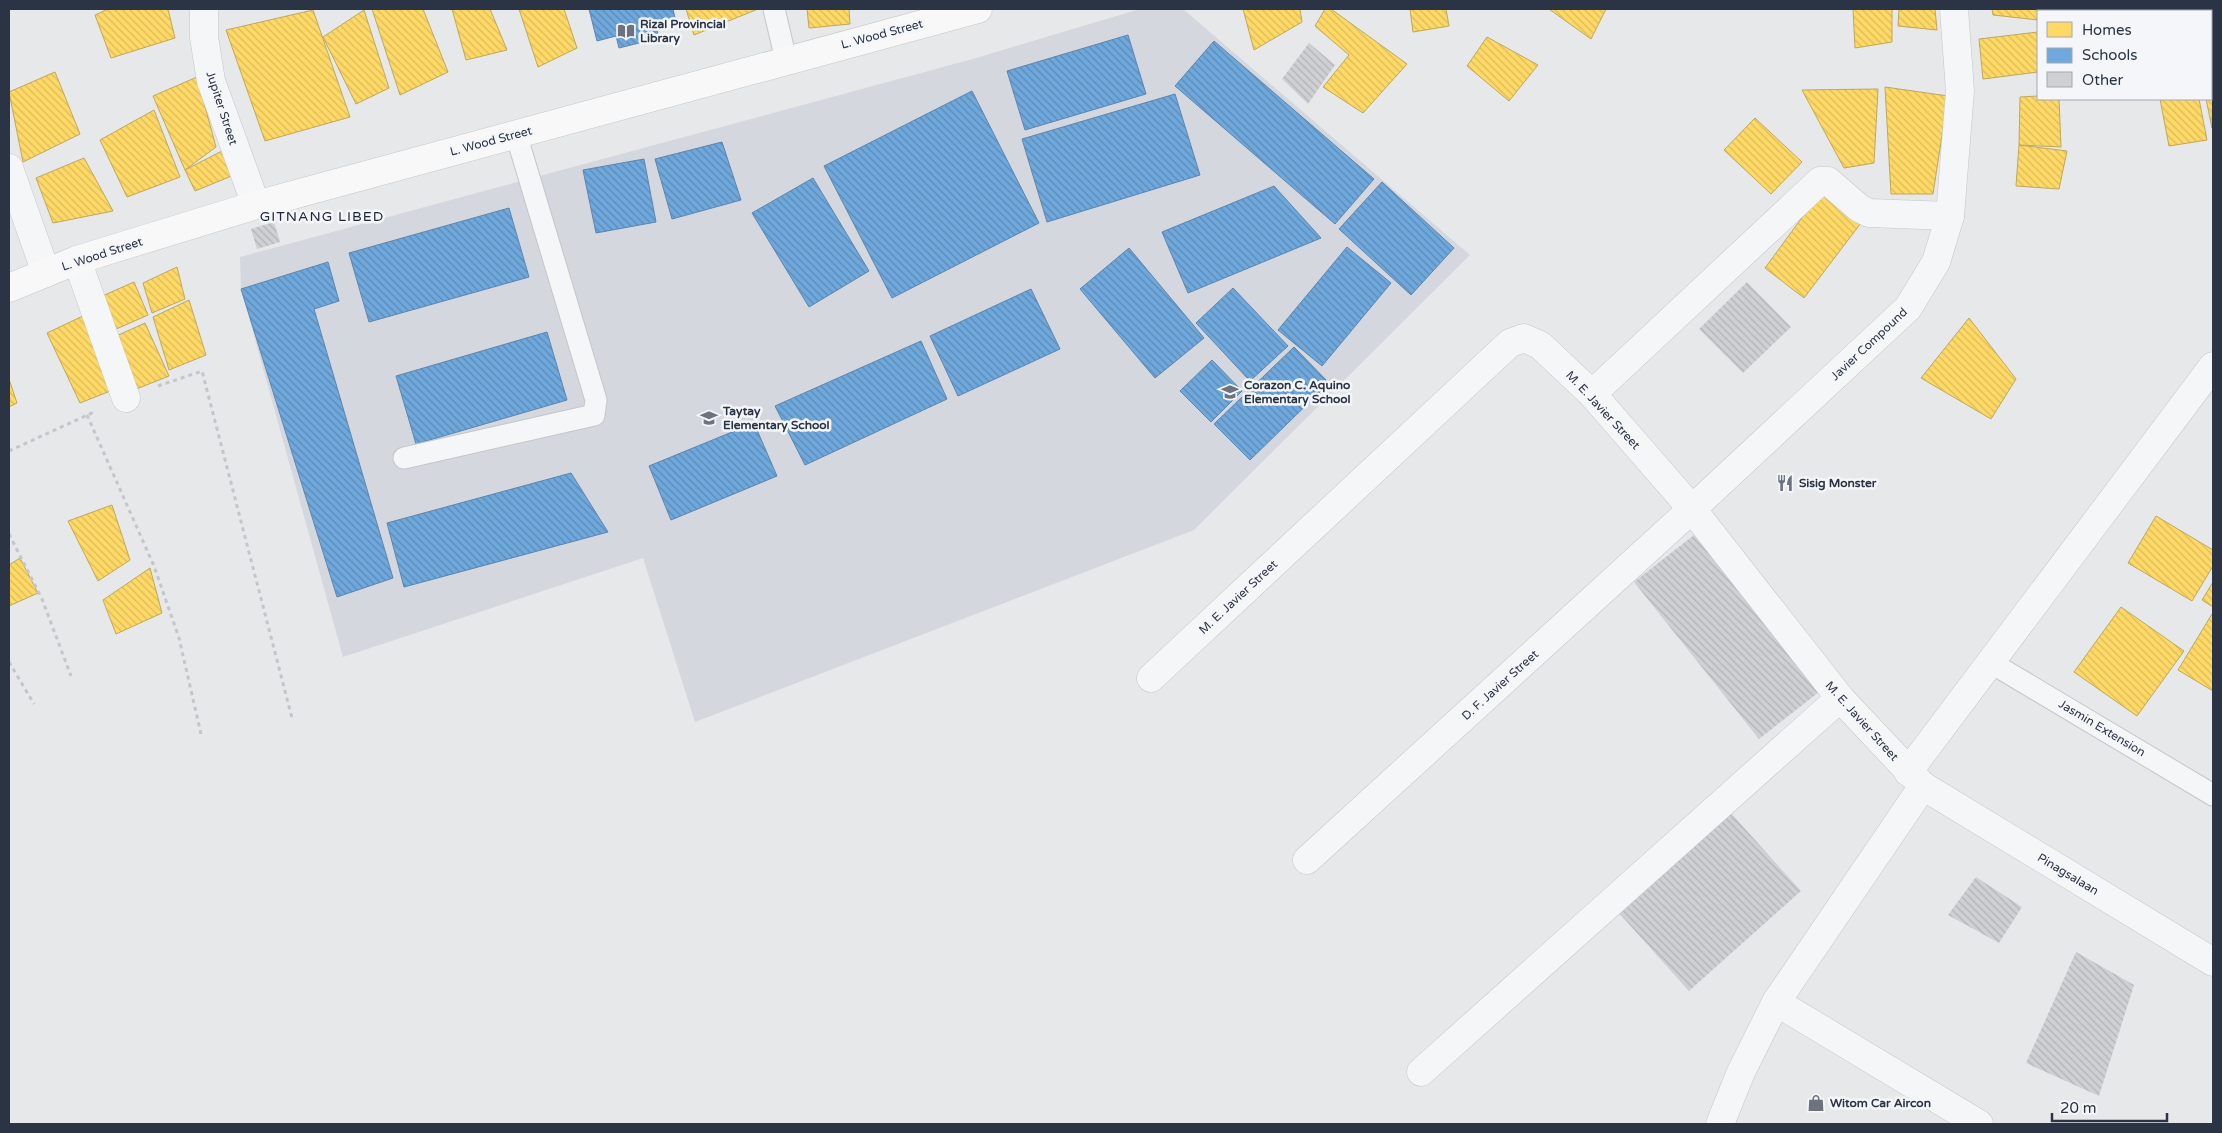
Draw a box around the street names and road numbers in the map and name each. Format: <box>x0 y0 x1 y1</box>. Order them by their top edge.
street label: L. Wood Street <box>839 16 925 52</box>
street label: Jupiter Street <box>203 69 241 147</box>
street label: L. Wood Street <box>448 123 534 159</box>
street label: L. Wood Street <box>60 234 145 274</box>
street label: Javier Compound <box>1828 305 1910 383</box>
street label: M. E. Javier Street <box>1563 368 1643 452</box>
street label: M. E. Javier Street <box>1196 557 1280 637</box>
street label: D. F. Javier Street <box>1459 647 1541 723</box>
street label: M. E. Javier Street <box>1823 678 1902 764</box>
street label: Jasmin Extension <box>2056 697 2148 759</box>
street label: Pinagsalaan <box>2035 850 2101 898</box>

